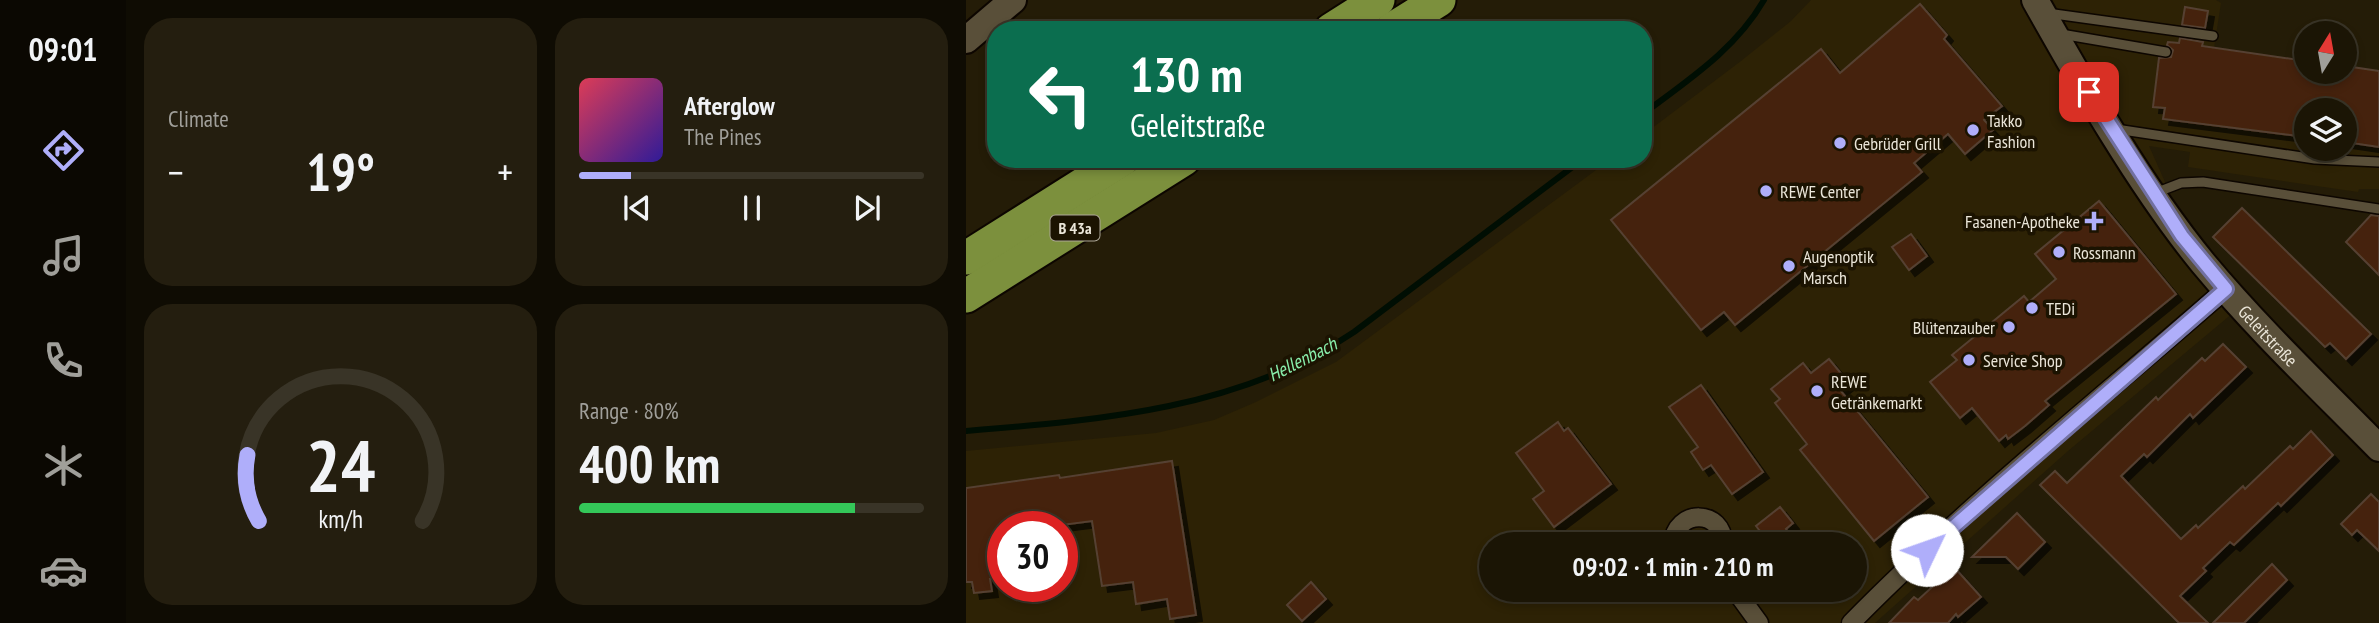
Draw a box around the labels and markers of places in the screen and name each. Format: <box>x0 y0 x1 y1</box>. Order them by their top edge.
pin <box>2059 62 2119 122</box>
place label: Takko Fashion <box>1987 109 2035 153</box>
marker: Takko Fashion <box>1965 122 1981 138</box>
place label: Gebrüder Grill <box>1854 132 1942 155</box>
marker: Gebrüder Grill <box>1832 135 1848 151</box>
place label: REWE Center <box>1780 180 1860 203</box>
marker: REWE Center <box>1758 183 1774 199</box>
place label: Fasanen-Apotheke <box>1965 210 2080 233</box>
marker: Fasanen-Apotheke <box>2086 213 2102 229</box>
place label: Rossmann <box>2073 241 2136 264</box>
marker: Rossmann <box>2051 244 2067 260</box>
place label: Augenoptik Marsch <box>1803 245 1874 289</box>
marker: Augenoptik Marsch <box>1781 258 1797 274</box>
place label: TEDi <box>2046 297 2075 320</box>
marker: TEDi <box>2024 300 2040 316</box>
place label: Blütenzauber <box>1913 316 1995 339</box>
marker: Blütenzauber <box>2001 319 2017 335</box>
place label: Service Shop <box>1983 349 2063 372</box>
marker: Service Shop <box>1961 352 1977 368</box>
place label: REWE Getränkemarkt <box>1831 370 1922 414</box>
marker: REWE Getränkemarkt <box>1809 383 1825 399</box>

